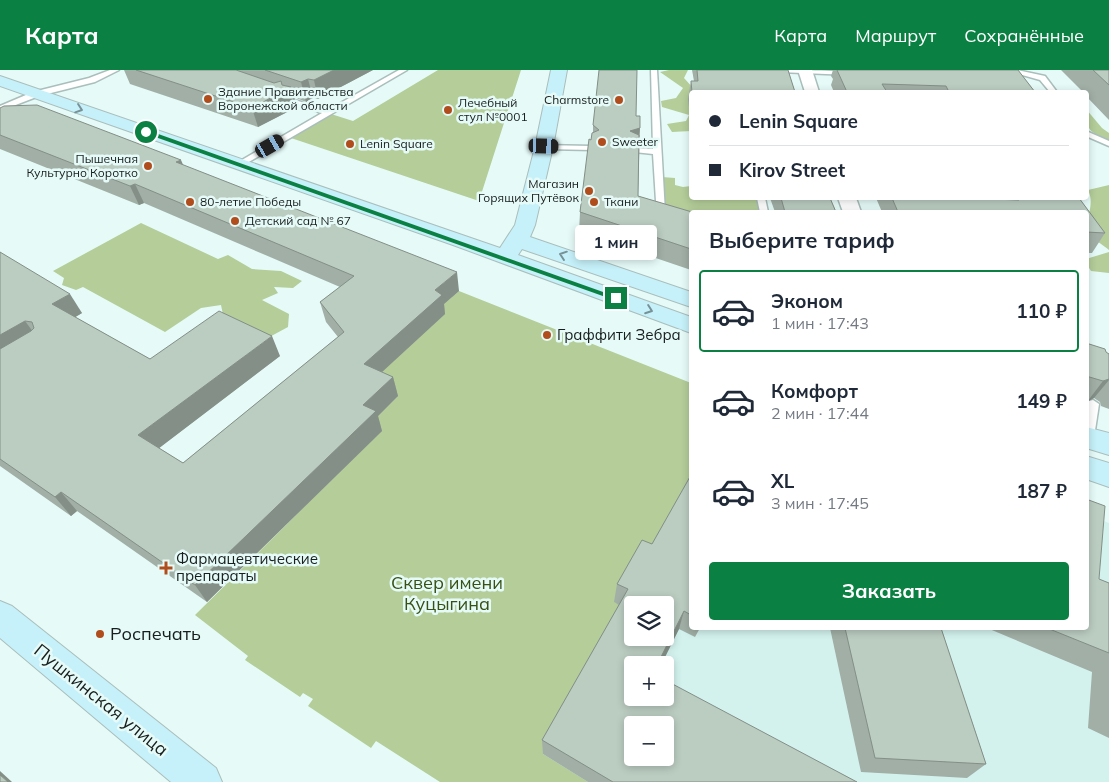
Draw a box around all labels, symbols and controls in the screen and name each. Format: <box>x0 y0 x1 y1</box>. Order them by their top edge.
text: Карта <box>25 20 99 50</box>
text: Карта <box>774 24 827 47</box>
text: Маршрут <box>855 24 936 47</box>
text: Сохранённые <box>964 24 1084 47</box>
place label: Здание Правительства Воронежской области <box>218 84 353 113</box>
place label: Charmstore <box>544 92 609 107</box>
marker: Здание Правительства Воронежской области <box>202 93 214 105</box>
marker: Charmstore <box>613 94 625 106</box>
place label: Лечебный стул №0001 <box>458 95 528 124</box>
one-way arrow <box>74 103 83 113</box>
marker: Лечебный стул №0001 <box>442 104 454 116</box>
text: Lenin Square <box>739 109 858 133</box>
route start <box>135 121 157 143</box>
car <box>253 132 286 160</box>
place label: Sweeter <box>612 134 658 149</box>
place label: Lenin Square <box>360 136 433 151</box>
marker: Sweeter <box>596 136 608 148</box>
marker: Lenin Square <box>344 138 356 150</box>
car <box>528 138 559 154</box>
place label: Пышечная Культурно Коротко <box>26 151 138 180</box>
text: Kirov Street <box>739 158 845 182</box>
marker: Пышечная Культурно Коротко <box>142 160 154 172</box>
place label: Магазин Горящих Путёвок <box>478 176 580 205</box>
marker: Магазин Горящих Путёвок <box>583 185 595 197</box>
place label: 80-летие Победы <box>200 194 301 209</box>
place label: Ткани <box>604 194 638 209</box>
marker: 80-летие Победы <box>184 196 196 208</box>
marker: Ткани <box>588 196 600 208</box>
place label: Детский сад № 67 <box>245 213 351 228</box>
marker: Детский сад № 67 <box>229 215 241 227</box>
callout: 1 мин <box>575 226 657 260</box>
text: Выберите тариф <box>709 226 895 254</box>
text: 1 мин <box>594 232 638 252</box>
one-way arrow <box>559 251 567 261</box>
route end <box>605 287 627 309</box>
icon: car <box>711 289 756 334</box>
text: Эконом <box>771 289 843 313</box>
text: 110 ₽ <box>1016 299 1067 323</box>
one-way arrow <box>644 304 652 314</box>
text: 1 мин · 17:43 <box>771 313 869 333</box>
place label: Граффити Зебра <box>557 325 681 344</box>
marker: Граффити Зебра <box>541 329 553 341</box>
icon: car <box>711 379 756 424</box>
text: Комфорт <box>771 379 858 403</box>
text: 149 ₽ <box>1016 389 1067 413</box>
text: 2 мин · 17:44 <box>771 403 869 423</box>
icon: car <box>711 469 756 514</box>
text: XL <box>771 469 794 493</box>
text: 187 ₽ <box>1016 479 1067 503</box>
text: 3 мин · 17:45 <box>771 493 869 513</box>
place label: Фармацевтические препараты <box>176 549 318 585</box>
marker: Фармацевтические препараты <box>160 562 172 574</box>
button: Заказать <box>709 562 1069 620</box>
park label: Сквер имени Куцыгина <box>391 571 503 615</box>
map controls <box>624 596 674 766</box>
button: layers <box>624 596 674 646</box>
place label: Роспечать <box>110 622 201 645</box>
marker: Роспечать <box>94 628 106 640</box>
street label: Пушкинская улица <box>30 638 173 761</box>
button: + <box>624 656 674 706</box>
button: − <box>624 716 674 766</box>

